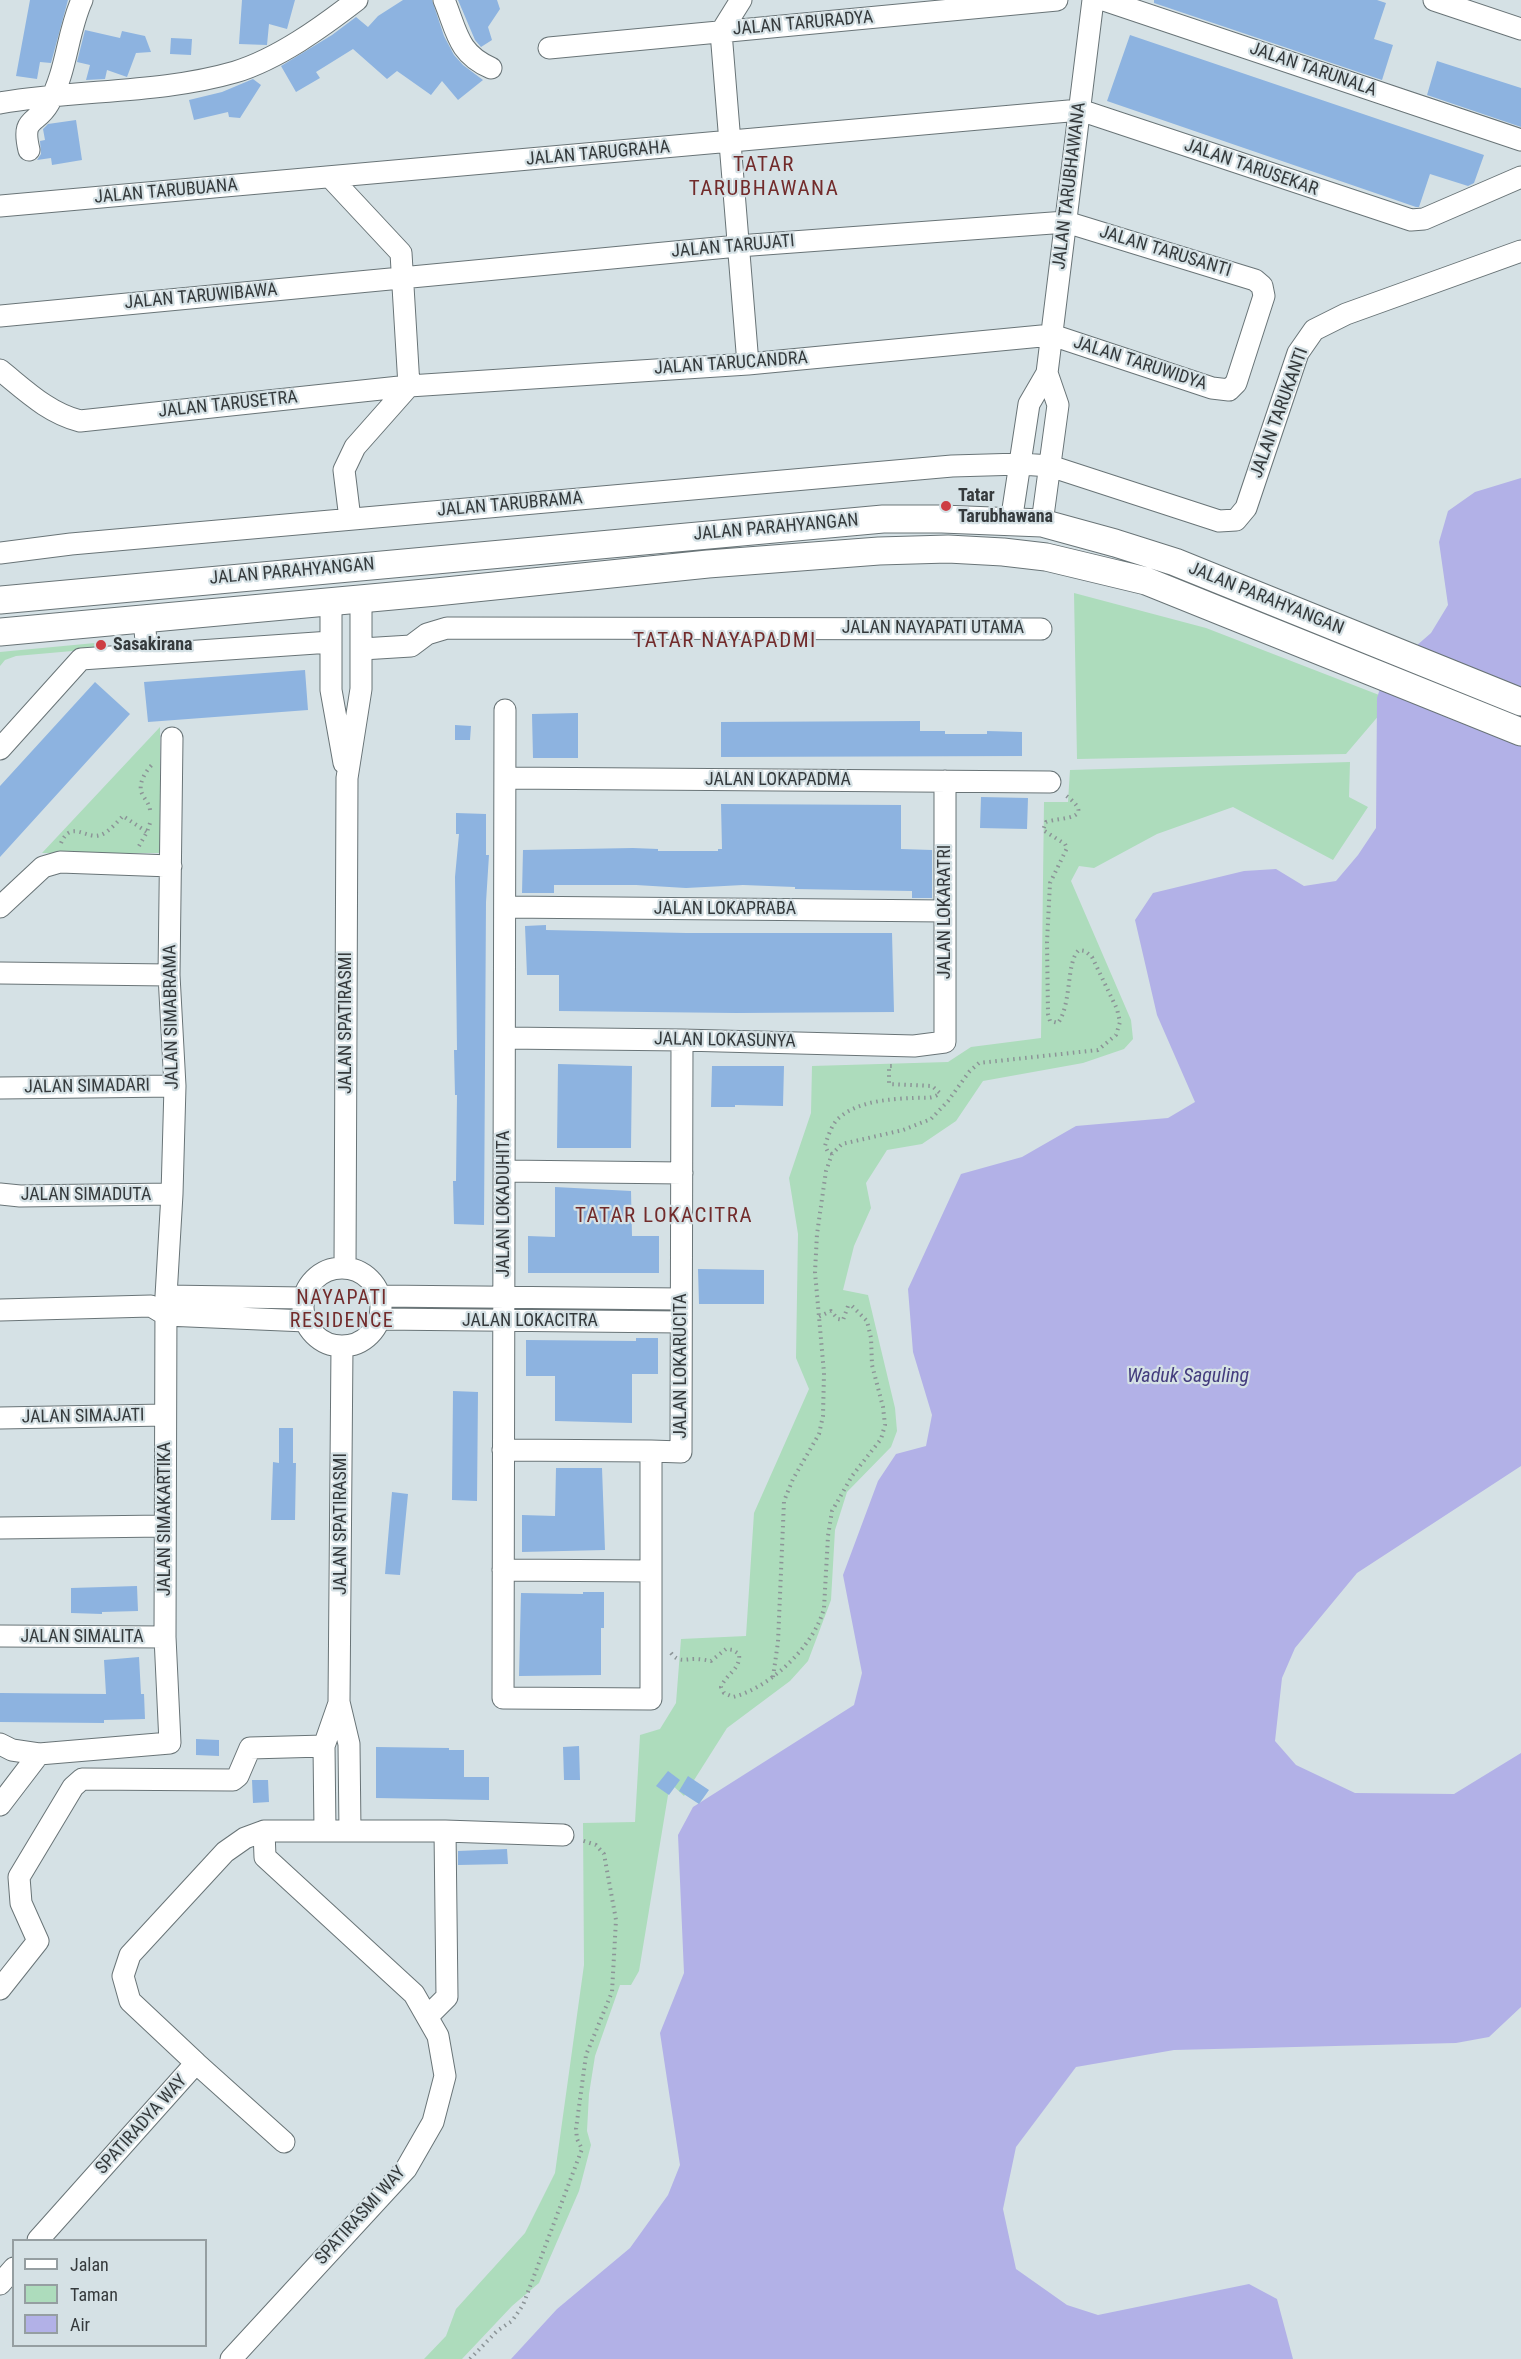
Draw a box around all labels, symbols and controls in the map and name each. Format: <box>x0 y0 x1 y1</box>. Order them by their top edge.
street label: JALAN TARURADYA <box>732 7 874 41</box>
street label: JALAN TARUNALA <box>1247 38 1379 102</box>
street label: JALAN TARUBHAWANA <box>1049 101 1091 271</box>
street label: JALAN TARUSEKAR <box>1181 135 1321 201</box>
street label: JALAN TARUGRAHA <box>525 137 671 171</box>
district label: TATAR TARUBHAWANA <box>689 153 839 203</box>
street label: JALAN TARUBUANA <box>93 175 239 209</box>
street label: JALAN TARUSANTI <box>1097 222 1233 282</box>
street label: JALAN TARUJATI <box>670 231 796 263</box>
street label: JALAN TARUWIBAWA <box>124 280 278 314</box>
street label: JALAN TARUWIDYA <box>1071 332 1209 396</box>
street label: JALAN TARUKANTI <box>1246 345 1314 481</box>
street label: JALAN TARUCANDRA <box>653 348 809 380</box>
street label: JALAN TARUSETRA <box>157 387 299 423</box>
place label: Tatar Tarubhawana <box>958 485 1053 528</box>
street label: JALAN TARUBRAMA <box>436 488 584 522</box>
marker: Tatar Tarubhawana <box>939 499 953 513</box>
street label: JALAN PARAHYANGAN <box>693 510 859 546</box>
street label: JALAN PARAHYANGAN <box>209 554 375 590</box>
street label: JALAN PARAHYANGAN <box>1185 558 1347 640</box>
street label: JALAN NAYAPATI UTAMA <box>842 617 1024 639</box>
district label: TATAR NAYAPADMI <box>633 629 817 655</box>
place label: Sasakirana <box>113 634 193 656</box>
marker: Sasakirana <box>94 638 108 652</box>
street label: JALAN LOKAPADMA <box>705 769 851 791</box>
street label: JALAN LOKARATRI <box>934 845 956 979</box>
street label: JALAN LOKAPRABA <box>654 898 796 920</box>
street label: JALAN SIMABRAMA <box>160 944 184 1090</box>
street label: JALAN SPATIRASMI <box>335 952 357 1094</box>
street label: JALAN LOKASUNYA <box>654 1029 796 1053</box>
street label: JALAN SIMADARI <box>24 1075 150 1099</box>
street label: JALAN LOKADUHITA <box>493 1130 515 1278</box>
street label: JALAN SIMADUTA <box>21 1184 151 1206</box>
district label: TATAR LOKACITRA <box>575 1204 753 1230</box>
district label: NAYAPATI RESIDENCE <box>290 1287 394 1334</box>
street label: JALAN LOKARUCITA <box>670 1293 692 1439</box>
street label: JALAN LOKACITRA <box>462 1310 598 1332</box>
water label: Waduk Saguling <box>1127 1365 1249 1389</box>
street label: JALAN SIMAJATI <box>21 1405 145 1429</box>
street label: JALAN SIMAKARTIKA <box>154 1442 176 1596</box>
street label: JALAN SPATIRASMI <box>330 1453 352 1595</box>
street label: JALAN SIMALITA <box>20 1626 144 1648</box>
street label: SPATIRADYA WAY <box>92 2071 192 2179</box>
street label: SPATIRASMI WAY <box>311 2162 411 2270</box>
legend <box>12 2239 207 2347</box>
text: Jalan <box>70 2254 109 2275</box>
text: Taman <box>70 2284 118 2305</box>
text: Air <box>70 2314 90 2335</box>

